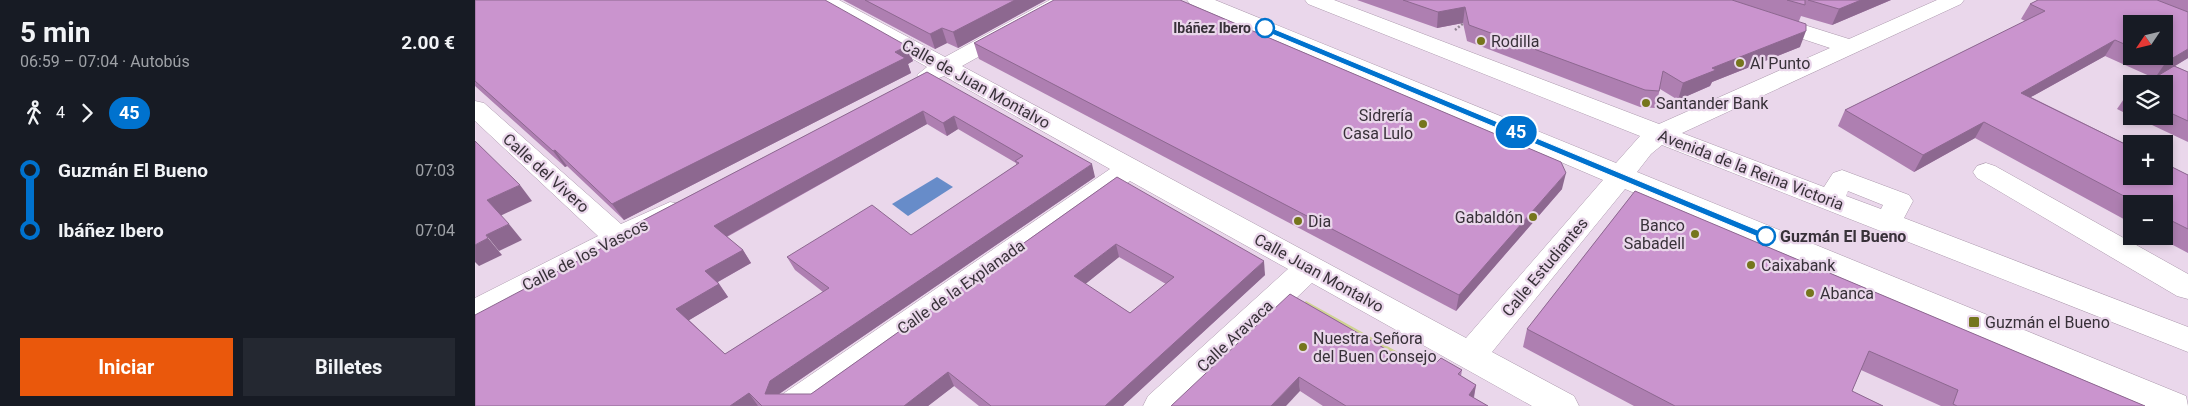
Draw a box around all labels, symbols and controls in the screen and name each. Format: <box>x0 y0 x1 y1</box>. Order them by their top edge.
north arrow <box>2123 15 2173 65</box>
map controls <box>2123 15 2173 245</box>
text: 5 min <box>20 16 90 49</box>
marker: Ibáñez Ibero <box>1255 18 1275 38</box>
place label: Ibáñez Ibero <box>1173 20 1251 36</box>
text: 2.00 € <box>401 31 455 54</box>
place label: Rodilla <box>1491 32 1539 51</box>
street label: Calle de Juan Montalvo <box>899 35 1053 133</box>
marker: Rodilla <box>1475 35 1487 47</box>
text: 06:59 – 07:04 · Autobús <box>20 52 190 71</box>
place label: Al Punto <box>1750 54 1810 73</box>
marker: Al Punto <box>1734 57 1746 69</box>
button: layers <box>2123 75 2173 125</box>
place label: Santander Bank <box>1656 94 1769 113</box>
marker: Santander Bank <box>1640 97 1652 109</box>
icon: walk <box>20 99 48 127</box>
icon: forward <box>73 99 101 127</box>
text: 45 <box>119 102 140 123</box>
text: 4 <box>56 103 65 122</box>
place label: Sidrería Casa Lulo <box>1343 106 1413 143</box>
line badge: 45 <box>1493 116 1539 148</box>
marker: Sidrería Casa Lulo <box>1417 118 1429 130</box>
text: 45 <box>1506 121 1526 142</box>
street label: Avenida de la Reina Victoria <box>1656 126 1846 214</box>
street label: Calle del Vivero <box>499 129 593 217</box>
button: + <box>2123 135 2173 185</box>
text: Guzmán El Bueno <box>58 159 208 182</box>
text: 07:03 <box>415 161 455 180</box>
button: − <box>2123 195 2173 245</box>
place label: Gabaldón <box>1455 208 1523 227</box>
marker: Gabaldón <box>1527 211 1539 223</box>
place label: Dia <box>1308 212 1331 231</box>
street label: Calle Estudiantes <box>1498 214 1592 320</box>
street label: Calle de los Vascos <box>519 215 651 295</box>
marker: Dia <box>1292 215 1304 227</box>
place label: Banco Sabadell <box>1624 216 1685 253</box>
text: Ibáñez Ibero <box>58 219 164 242</box>
text: 07:04 <box>415 221 455 240</box>
marker: Guzmán El Bueno <box>1756 226 1776 246</box>
place label: Guzmán El Bueno <box>1780 227 1906 246</box>
marker: Banco Sabadell <box>1689 228 1701 240</box>
street label: Calle Juan Montalvo <box>1251 230 1387 316</box>
street label: Calle de la Explanada <box>894 236 1028 338</box>
place label: Caixabank <box>1761 256 1836 275</box>
marker: Caixabank <box>1745 259 1757 271</box>
place label: Abanca <box>1820 284 1874 303</box>
marker: Abanca <box>1804 287 1816 299</box>
street label: Calle Aravaca <box>1193 296 1277 376</box>
place label: Guzmán el Bueno <box>1985 313 2110 332</box>
marker: Guzmán el Bueno <box>1967 315 1981 329</box>
place label: Nuestra Señora del Buen Consejo <box>1313 329 1437 366</box>
button: Iniciar <box>20 338 233 396</box>
button: Billetes <box>243 338 455 396</box>
marker: Nuestra Señora del Buen Consejo <box>1297 341 1309 353</box>

